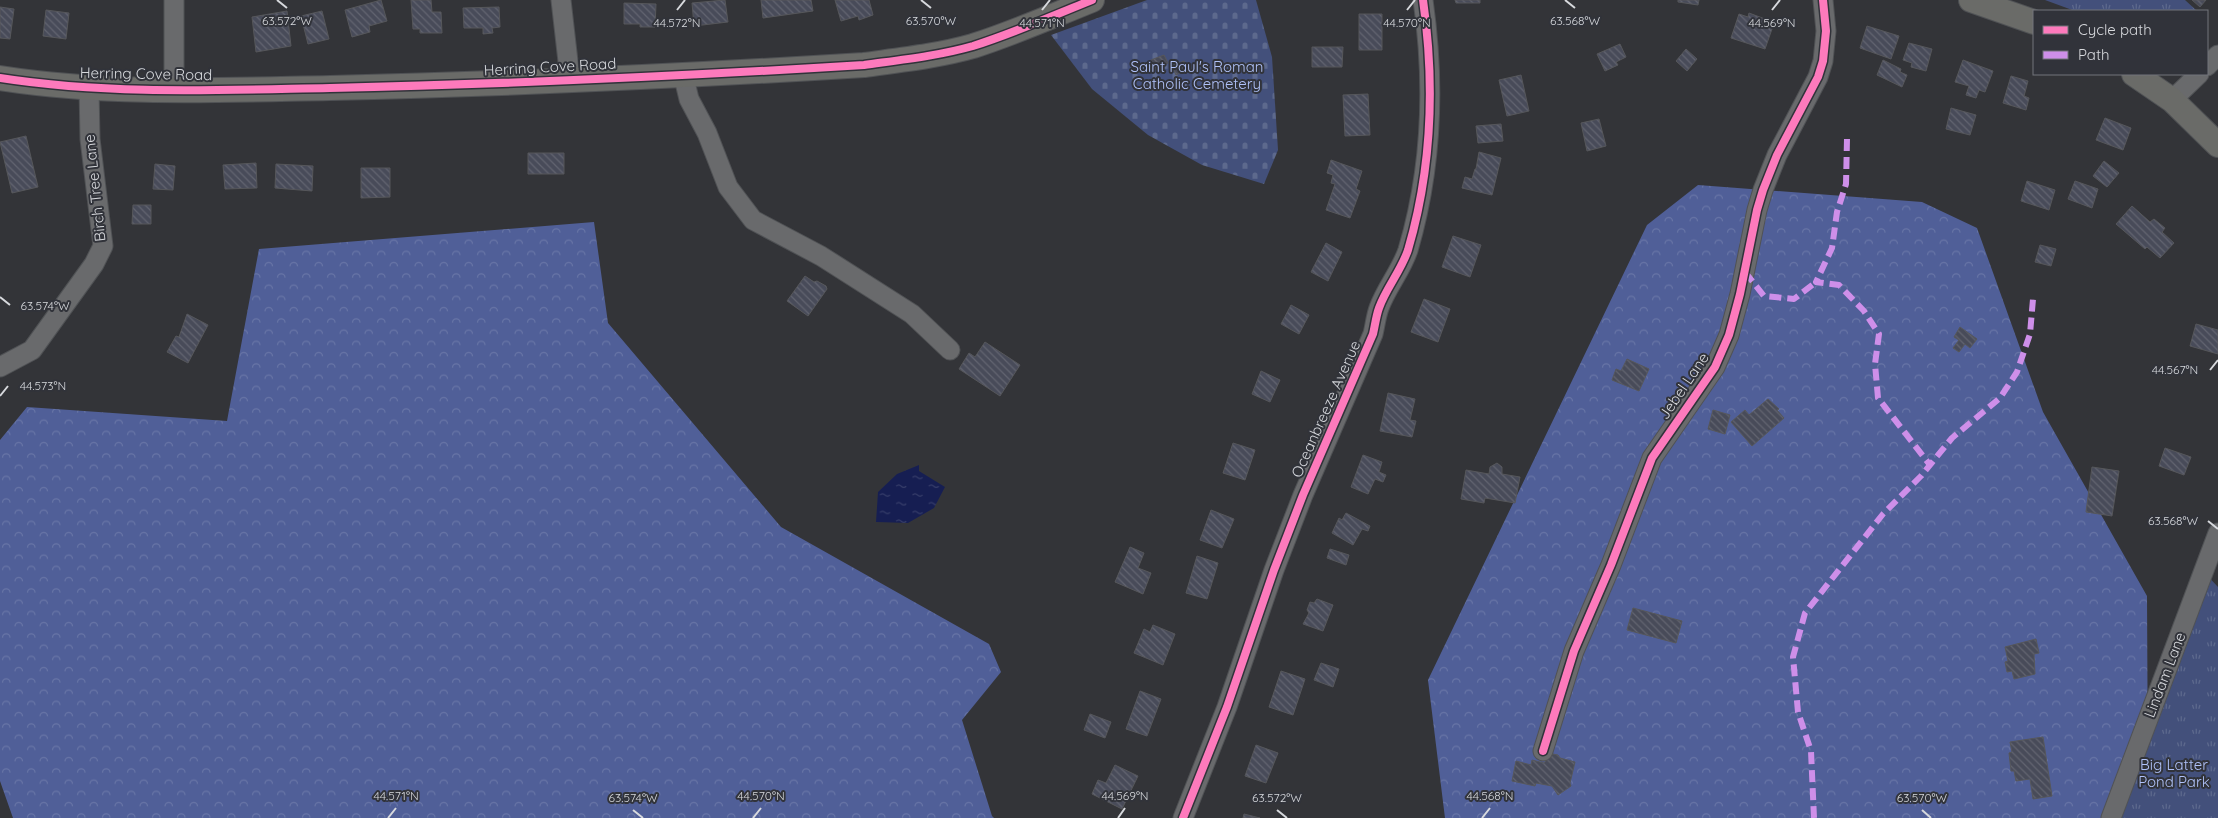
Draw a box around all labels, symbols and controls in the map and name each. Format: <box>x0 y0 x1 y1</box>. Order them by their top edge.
legend <box>2033 10 2208 75</box>
text: 63.572°W <box>262 13 312 28</box>
text: 63.570°W <box>906 13 957 28</box>
text: 63.568°W <box>1550 13 1600 28</box>
text: 44.572°N <box>654 15 700 30</box>
text: 44.571°N <box>1019 15 1065 30</box>
text: 44.570°N <box>1383 15 1431 30</box>
text: 44.569°N <box>1748 15 1796 30</box>
text: Cycle path <box>2078 20 2152 39</box>
text: Path <box>2078 45 2110 64</box>
street label: Herring Cove Road <box>483 54 617 79</box>
park label: Saint Paul's Roman Catholic Cemetery <box>1131 57 1263 93</box>
street label: Herring Cove Road <box>80 63 212 84</box>
street label: Birch Tree Lane <box>79 134 110 243</box>
text: 63.574°W <box>20 298 70 313</box>
street label: Oceanbreeze Avenue <box>1287 337 1364 480</box>
street label: Jebel Lane <box>1654 349 1713 423</box>
text: 44.567°N <box>2152 362 2198 377</box>
text: 44.573°N <box>20 378 66 393</box>
text: 63.568°W <box>2148 513 2198 528</box>
street label: Lindam Lane <box>2140 629 2190 720</box>
park label: Big Latter Pond Park <box>2138 755 2210 791</box>
text: 44.571°N <box>373 788 419 803</box>
text: 44.570°N <box>737 788 785 803</box>
text: 44.569°N <box>1101 788 1149 803</box>
text: 44.568°N <box>1466 788 1514 803</box>
text: 63.574°W <box>608 790 658 805</box>
text: 63.572°W <box>1252 790 1302 805</box>
text: 63.570°W <box>1897 790 1948 805</box>

